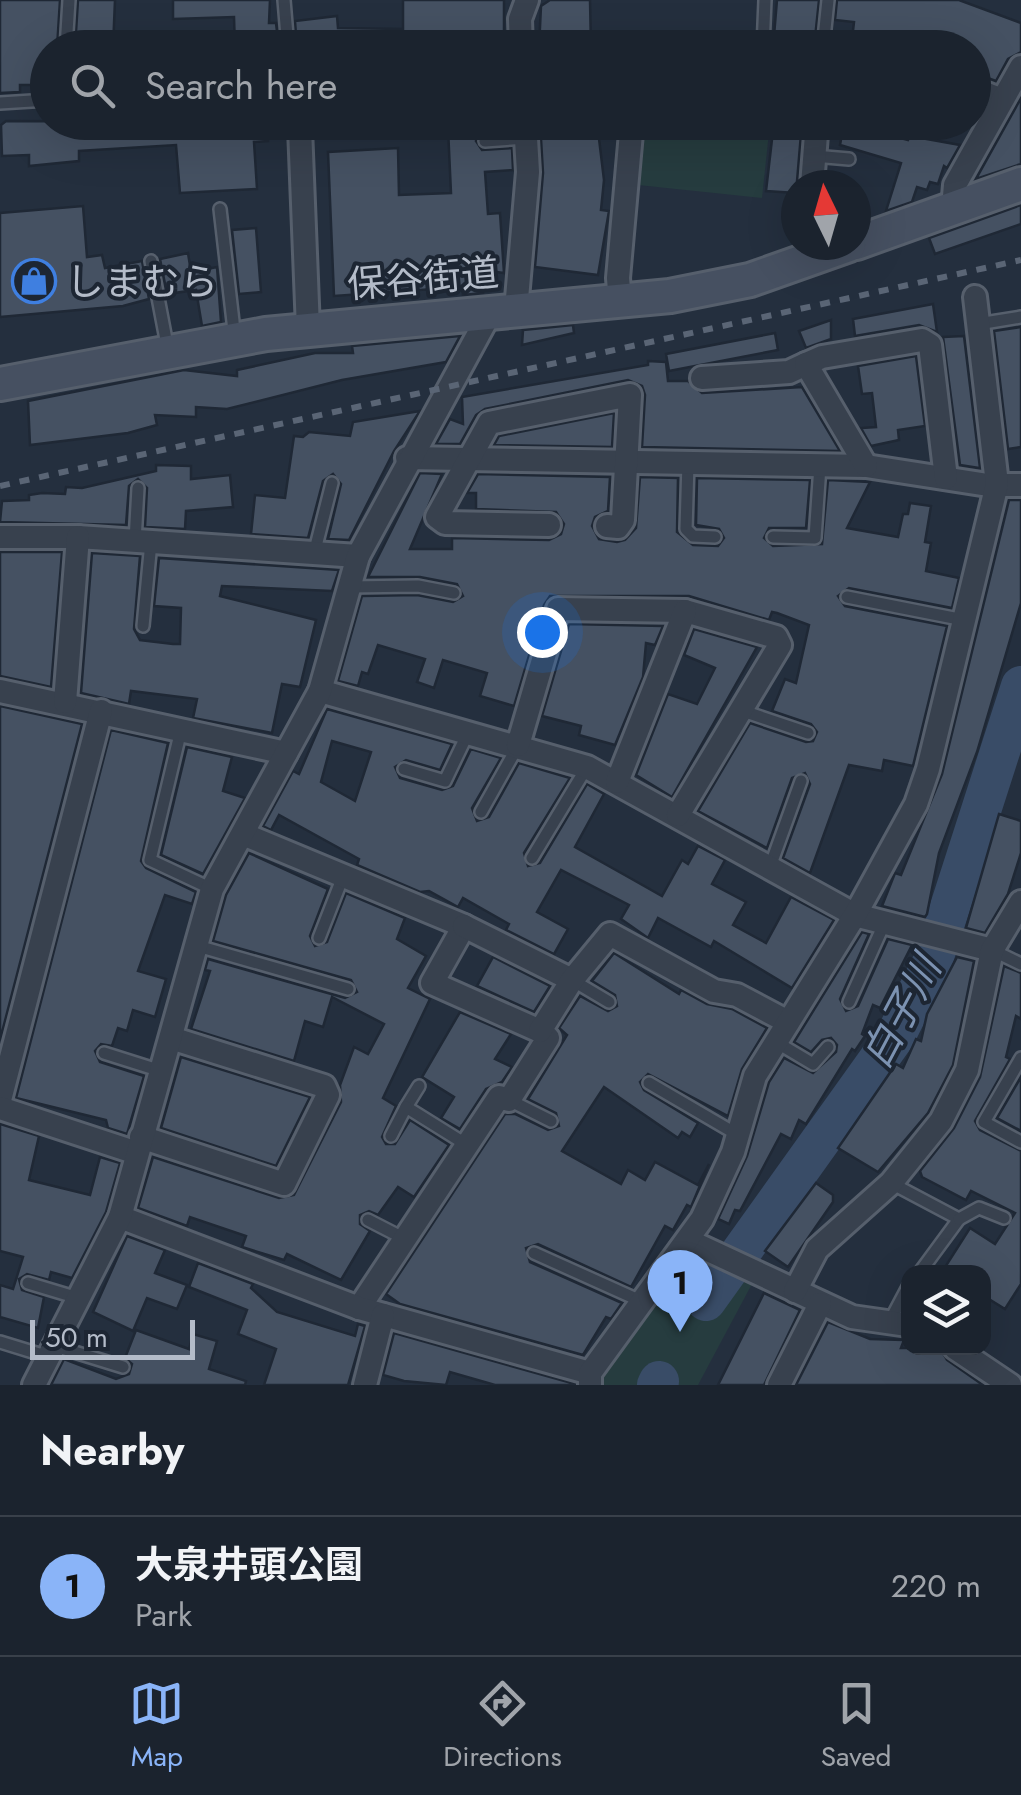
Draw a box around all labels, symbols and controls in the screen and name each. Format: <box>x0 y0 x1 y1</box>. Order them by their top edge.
search box <box>30 30 991 140</box>
icon: search <box>65 58 120 113</box>
text: Search here <box>145 58 337 113</box>
north arrow <box>781 170 871 260</box>
street label: 保谷街道 <box>345 244 501 312</box>
place label: しまむら <box>66 254 218 309</box>
shop icon: しまむら <box>11 258 57 304</box>
your location <box>517 607 568 658</box>
water label: 白子川 <box>847 942 957 1079</box>
pin: 1 <box>648 1250 712 1332</box>
map controls <box>901 1265 991 1355</box>
button: layers <box>901 1265 991 1355</box>
scale bar <box>30 1315 195 1360</box>
text: 50 m <box>45 1317 108 1358</box>
text: Nearby <box>40 1420 184 1481</box>
text: 大泉井頭公園 <box>135 1537 363 1592</box>
text: 1 <box>64 1563 81 1609</box>
text: 220 m <box>891 1563 981 1609</box>
text: Park <box>135 1592 192 1638</box>
tab: Map <box>129 1676 184 1777</box>
tab: Directions <box>443 1676 562 1777</box>
tab: Saved <box>821 1676 892 1777</box>

